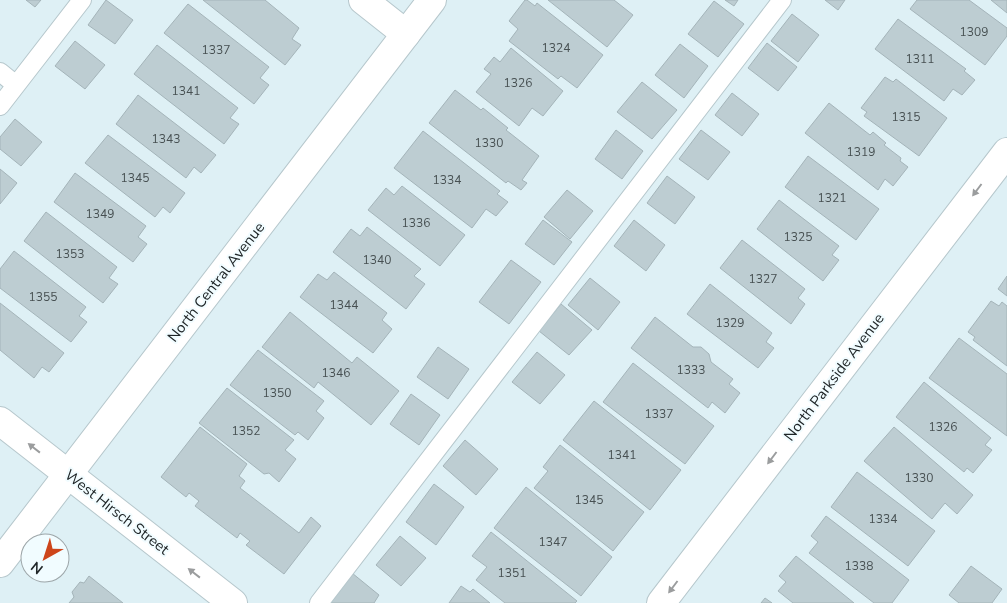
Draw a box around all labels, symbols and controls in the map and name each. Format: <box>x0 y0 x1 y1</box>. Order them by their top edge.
house number: 1309 <box>960 24 988 40</box>
house number: 1324 <box>542 40 570 56</box>
house number: 1337 <box>202 42 230 58</box>
house number: 1311 <box>906 51 934 67</box>
house number: 1326 <box>504 75 532 91</box>
house number: 1341 <box>172 83 200 99</box>
house number: 1315 <box>892 109 920 125</box>
house number: 1343 <box>152 131 180 147</box>
house number: 1330 <box>475 135 503 151</box>
house number: 1319 <box>847 144 875 160</box>
house number: 1345 <box>121 170 149 186</box>
house number: 1334 <box>433 172 461 188</box>
one-way arrow <box>972 183 983 196</box>
house number: 1321 <box>818 190 846 206</box>
house number: 1349 <box>86 206 114 222</box>
house number: 1336 <box>402 215 430 231</box>
street label: North Central Avenue <box>163 218 269 346</box>
house number: 1325 <box>784 229 812 245</box>
house number: 1353 <box>56 246 84 262</box>
house number: 1340 <box>363 252 391 268</box>
house number: 1327 <box>749 271 777 287</box>
house number: 1355 <box>29 289 57 305</box>
house number: 1344 <box>330 297 358 313</box>
street label: North Parkside Avenue <box>779 309 889 445</box>
house number: 1329 <box>716 315 744 331</box>
house number: 1333 <box>677 362 705 378</box>
house number: 1346 <box>322 365 350 381</box>
house number: 1350 <box>263 385 291 401</box>
house number: 1337 <box>645 406 673 422</box>
house number: 1326 <box>929 419 957 435</box>
house number: 1352 <box>232 423 260 439</box>
one-way arrow <box>28 442 41 453</box>
house number: 1341 <box>608 447 636 463</box>
one-way arrow <box>767 451 777 465</box>
street label: West Hirsch Street <box>61 465 174 560</box>
house number: 1330 <box>905 470 933 486</box>
house number: 1345 <box>575 492 603 508</box>
house number: 1334 <box>869 511 897 527</box>
north arrow <box>20 533 70 583</box>
house number: 1347 <box>539 534 567 550</box>
text: N <box>27 557 47 578</box>
house number: 1338 <box>845 558 873 574</box>
house number: 1351 <box>498 565 526 581</box>
one-way arrow <box>188 568 201 578</box>
one-way arrow <box>668 580 678 594</box>

